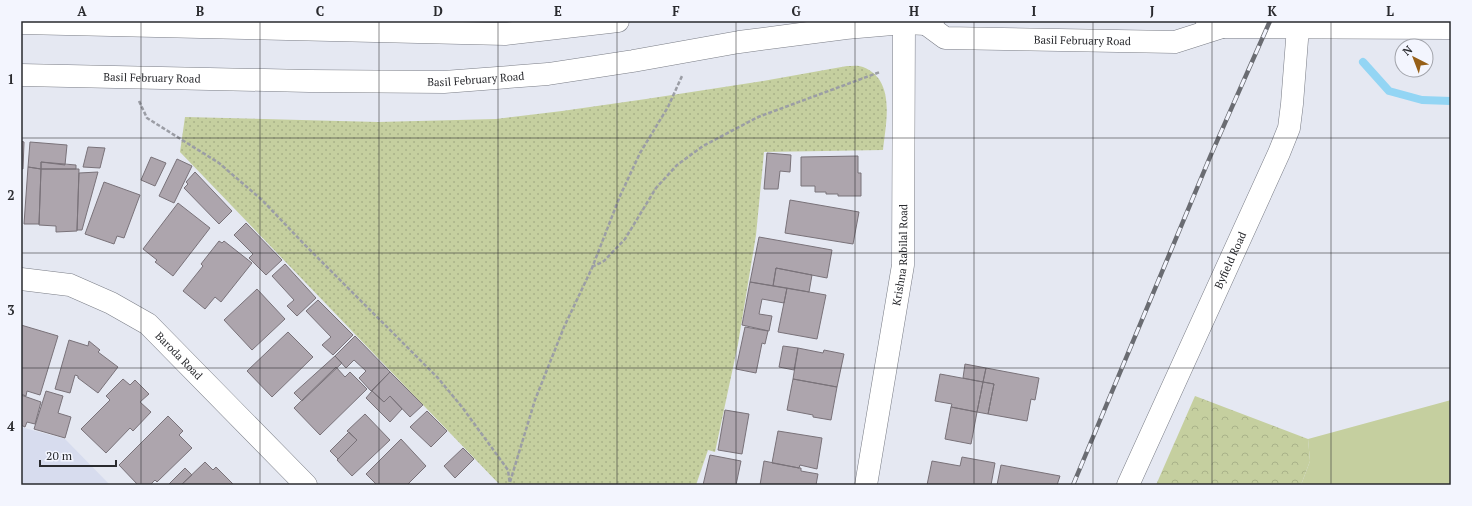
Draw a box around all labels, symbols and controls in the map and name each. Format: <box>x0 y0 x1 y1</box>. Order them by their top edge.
text: A <box>77 2 87 20</box>
text: B <box>196 2 204 20</box>
text: C <box>316 2 324 20</box>
text: D <box>433 2 443 20</box>
text: E <box>554 2 562 20</box>
text: F <box>672 2 680 20</box>
text: G <box>791 2 801 20</box>
text: H <box>909 2 919 20</box>
text: I <box>1032 2 1037 20</box>
text: J <box>1150 2 1155 20</box>
text: K <box>1267 2 1277 20</box>
text: L <box>1386 2 1394 20</box>
street label: Basil February Road <box>1034 33 1131 48</box>
north arrow <box>1394 38 1434 78</box>
text: N <box>1400 42 1416 59</box>
street label: Basil February Road <box>427 69 525 89</box>
text: 1 <box>7 70 15 88</box>
street label: Basil February Road <box>103 70 201 86</box>
text: 2 <box>7 186 15 204</box>
street label: Krishna Rabilal Road <box>889 204 910 307</box>
street label: Byfield Road <box>1211 229 1249 291</box>
text: 3 <box>7 301 15 319</box>
street label: Baroda Road <box>152 329 206 383</box>
text: 4 <box>7 417 15 435</box>
scale bar <box>40 442 116 468</box>
text: 20 m <box>46 448 73 463</box>

